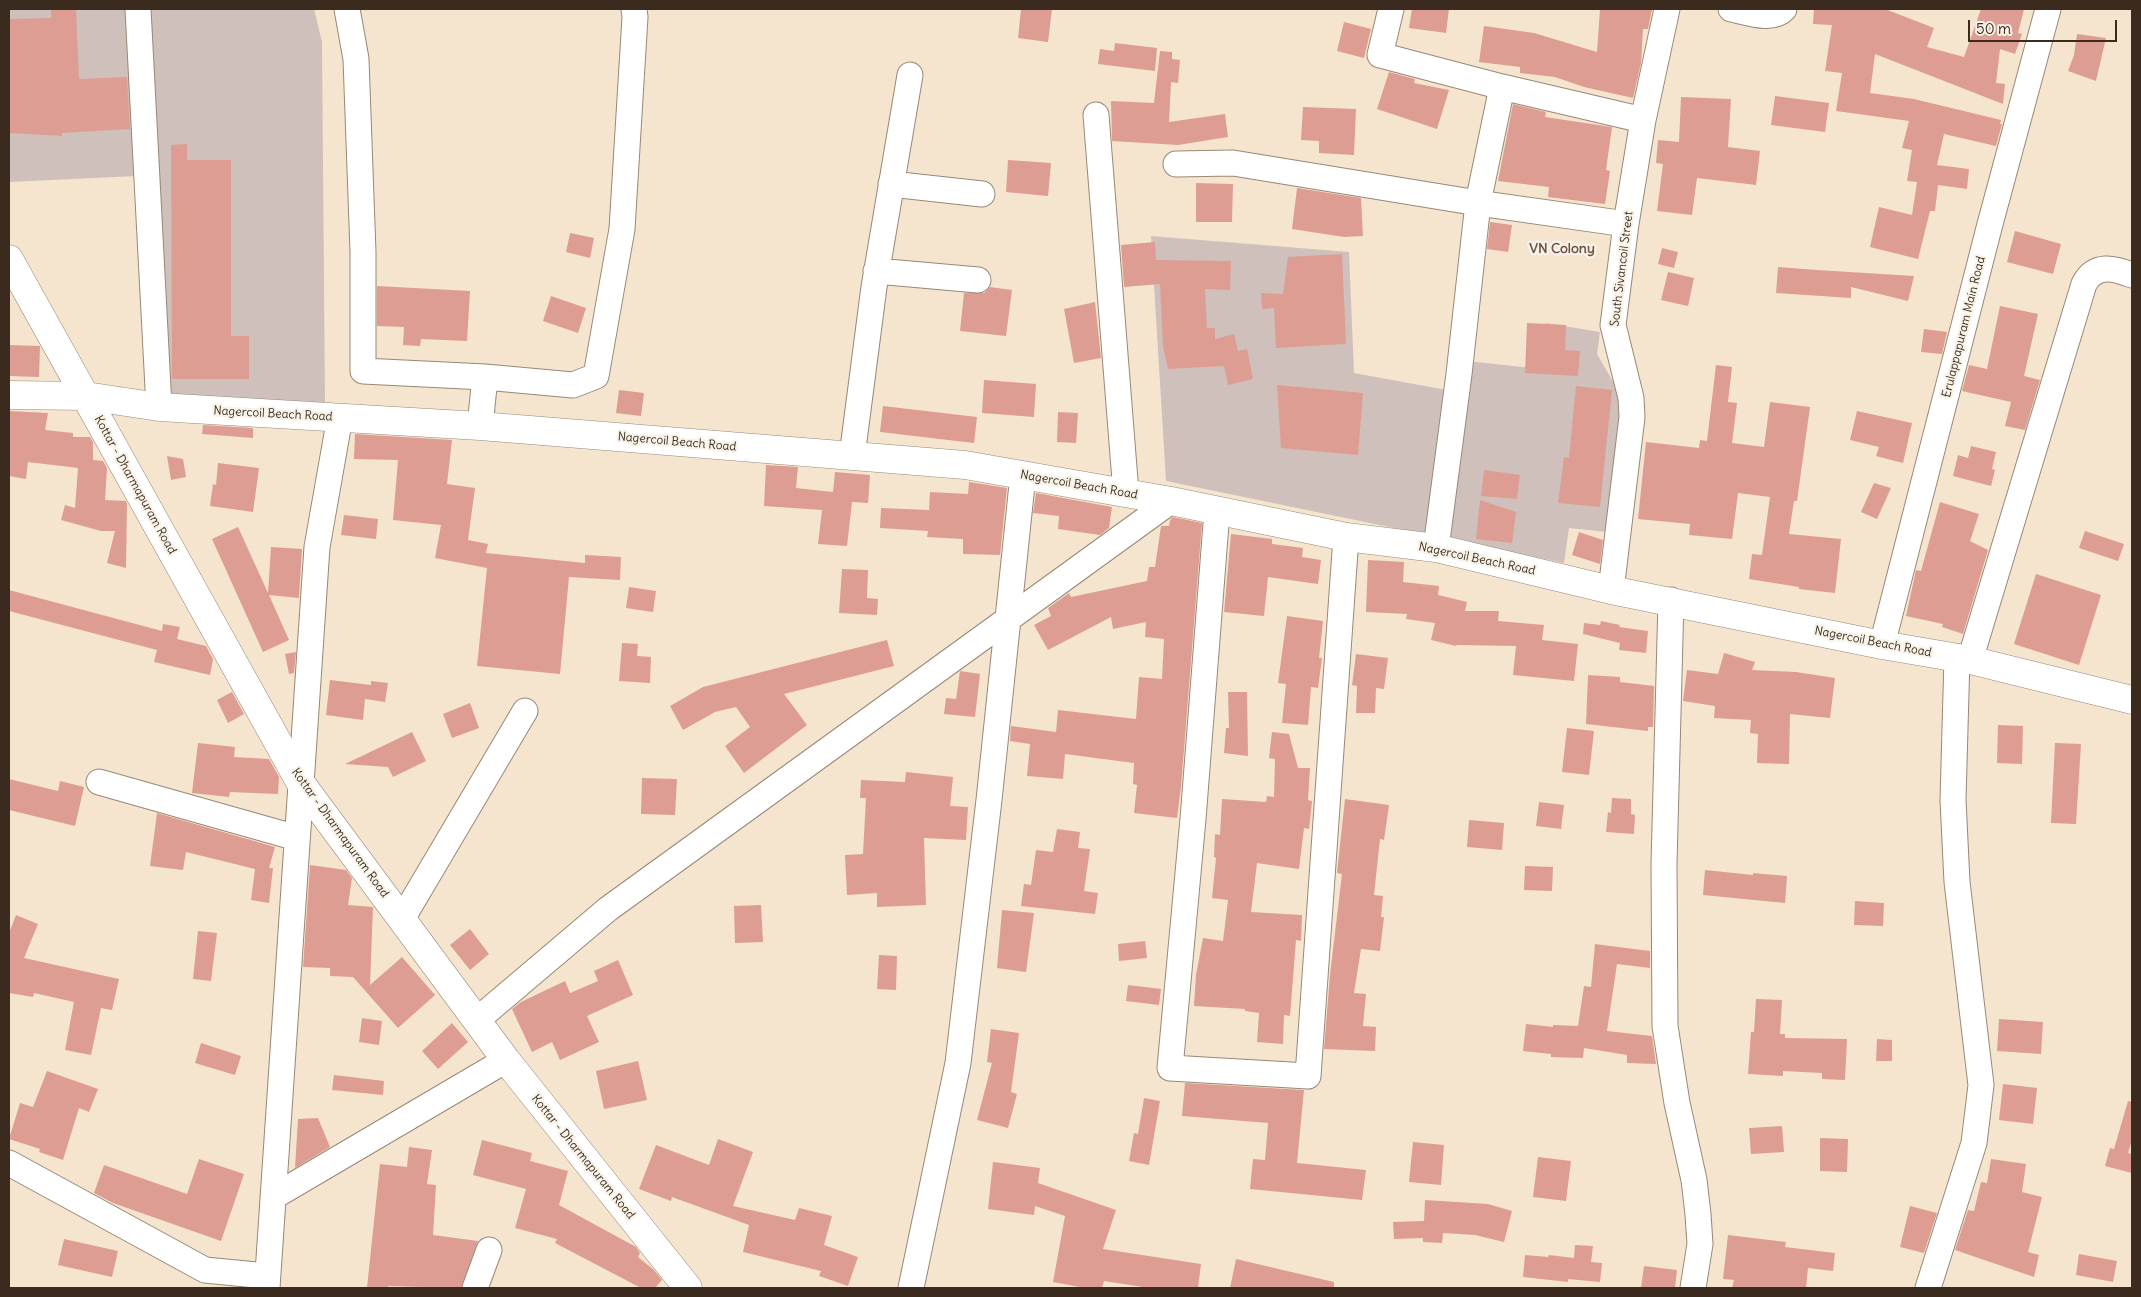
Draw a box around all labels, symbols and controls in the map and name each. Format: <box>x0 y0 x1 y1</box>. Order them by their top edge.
scale bar <box>1971 10 2120 42</box>
text: 50 m <box>1976 19 2011 38</box>
street label: South Sivancoil Street <box>1608 210 1636 328</box>
district label: VN Colony <box>1529 241 1595 257</box>
street label: Erulappapuram Main Road <box>1939 255 1989 399</box>
street label: Nagercoil Beach Road <box>213 404 333 424</box>
street label: Kottar - Dharmapuram Road <box>91 413 179 557</box>
street label: Nagercoil Beach Road <box>617 430 737 454</box>
street label: Nagercoil Beach Road <box>1019 468 1139 502</box>
street label: Nagercoil Beach Road <box>1417 540 1537 578</box>
street label: Nagercoil Beach Road <box>1813 624 1933 660</box>
street label: Kottar - Dharmapuram Road <box>288 766 392 900</box>
street label: Kottar - Dharmapuram Road <box>528 1092 638 1222</box>

